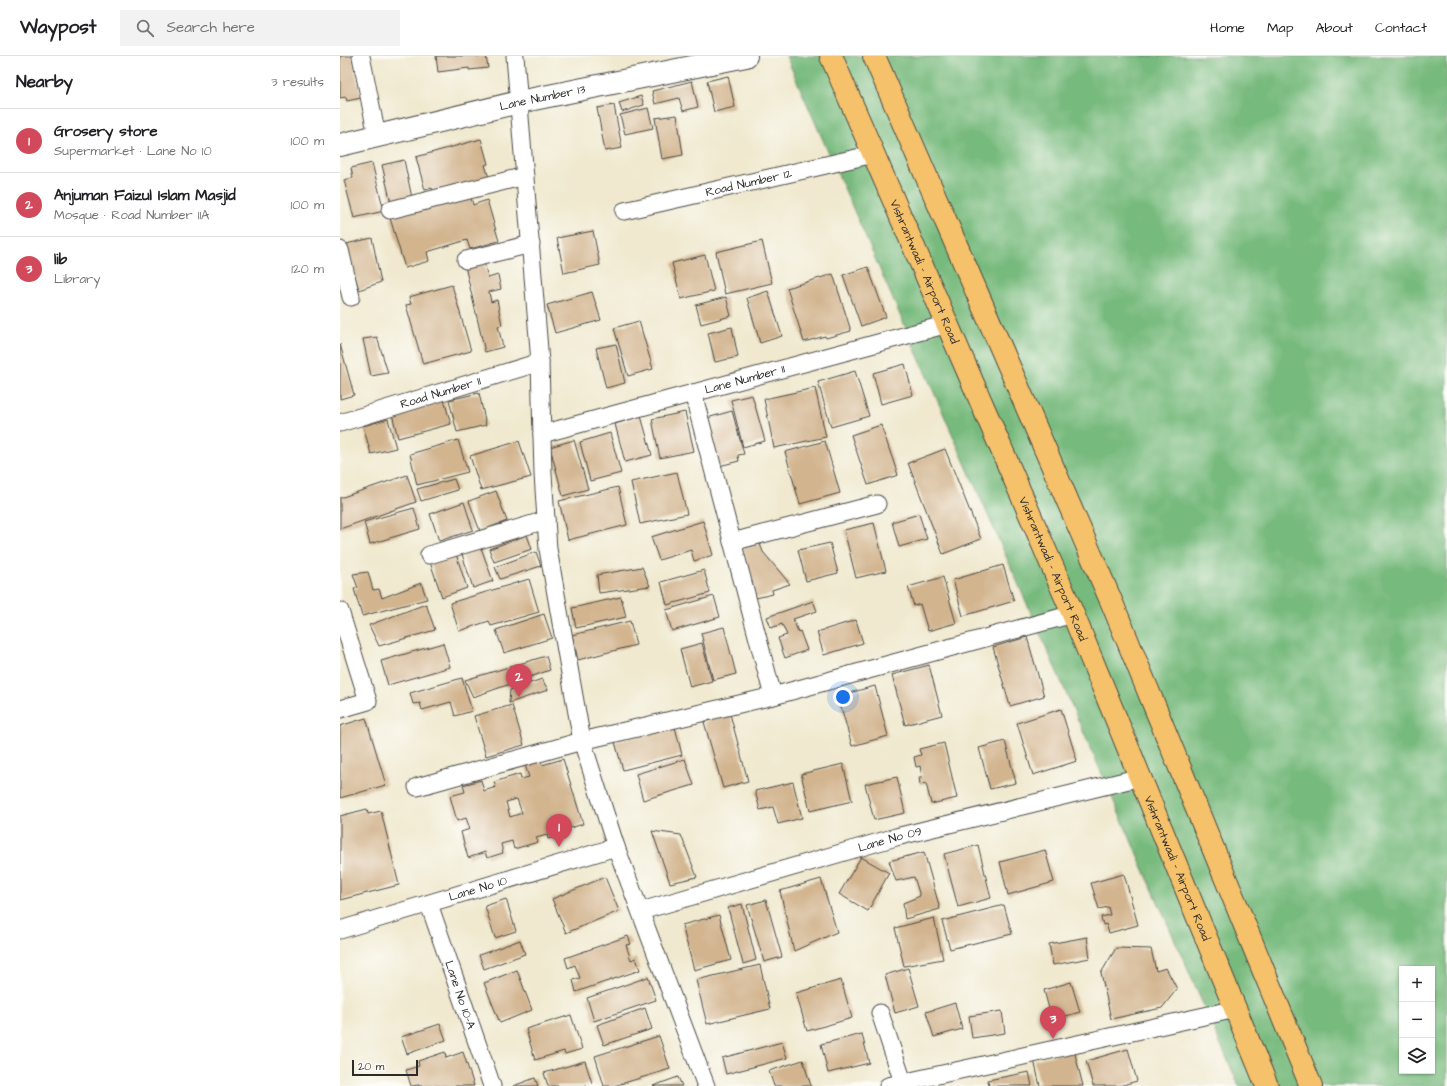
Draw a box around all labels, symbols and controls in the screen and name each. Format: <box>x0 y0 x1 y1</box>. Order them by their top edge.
search box <box>120 10 400 46</box>
text: Waypost <box>20 14 96 41</box>
icon: search <box>134 17 156 39</box>
text: Search here <box>166 17 255 38</box>
text: Home <box>1210 18 1245 38</box>
text: Map <box>1267 18 1293 38</box>
text: About <box>1315 18 1353 38</box>
text: Contact <box>1375 18 1427 38</box>
text: Nearby <box>16 70 73 94</box>
text: 3 results <box>271 73 324 91</box>
street label: Lane Number 13 <box>498 80 587 115</box>
text: Grosery store <box>54 121 158 142</box>
text: 1 <box>28 132 30 150</box>
text: 100 m <box>291 132 324 150</box>
text: Supermarket · Lane No 10 <box>54 142 212 160</box>
street label: Road Number 12 <box>704 164 794 201</box>
text: Anjuman Faizul Islam Masjid <box>54 185 236 206</box>
text: 2 <box>25 196 33 214</box>
text: 100 m <box>291 196 324 214</box>
street label: Vishrantwadi - Airport Road <box>886 197 963 346</box>
text: Mosque · Road Number 11A <box>54 206 209 224</box>
text: lib <box>54 249 67 270</box>
text: 3 <box>26 260 32 278</box>
text: 120 m <box>291 260 324 278</box>
text: Library <box>54 270 100 288</box>
street label: Lane Number 11 <box>703 360 787 398</box>
street label: Road Number 11 <box>398 372 483 413</box>
street label: Vishrantwadi - Airport Road <box>1015 494 1092 644</box>
pin: 2 <box>506 664 532 697</box>
your location <box>833 687 853 707</box>
street label: Vishrantwadi - Airport Road <box>1140 793 1215 943</box>
pin: 1 <box>546 814 572 847</box>
street label: Lane No 09 <box>856 822 924 856</box>
street label: Lane No 10 <box>447 872 509 905</box>
street label: Lane No 10-A <box>441 958 480 1032</box>
map controls <box>1399 966 1435 1074</box>
button: + <box>1399 966 1435 1002</box>
button: − <box>1399 1002 1435 1038</box>
pin: 3 <box>1040 1006 1066 1039</box>
button: layers <box>1399 1038 1435 1074</box>
scale bar <box>352 1058 418 1077</box>
text: 20 m <box>358 1059 384 1074</box>

